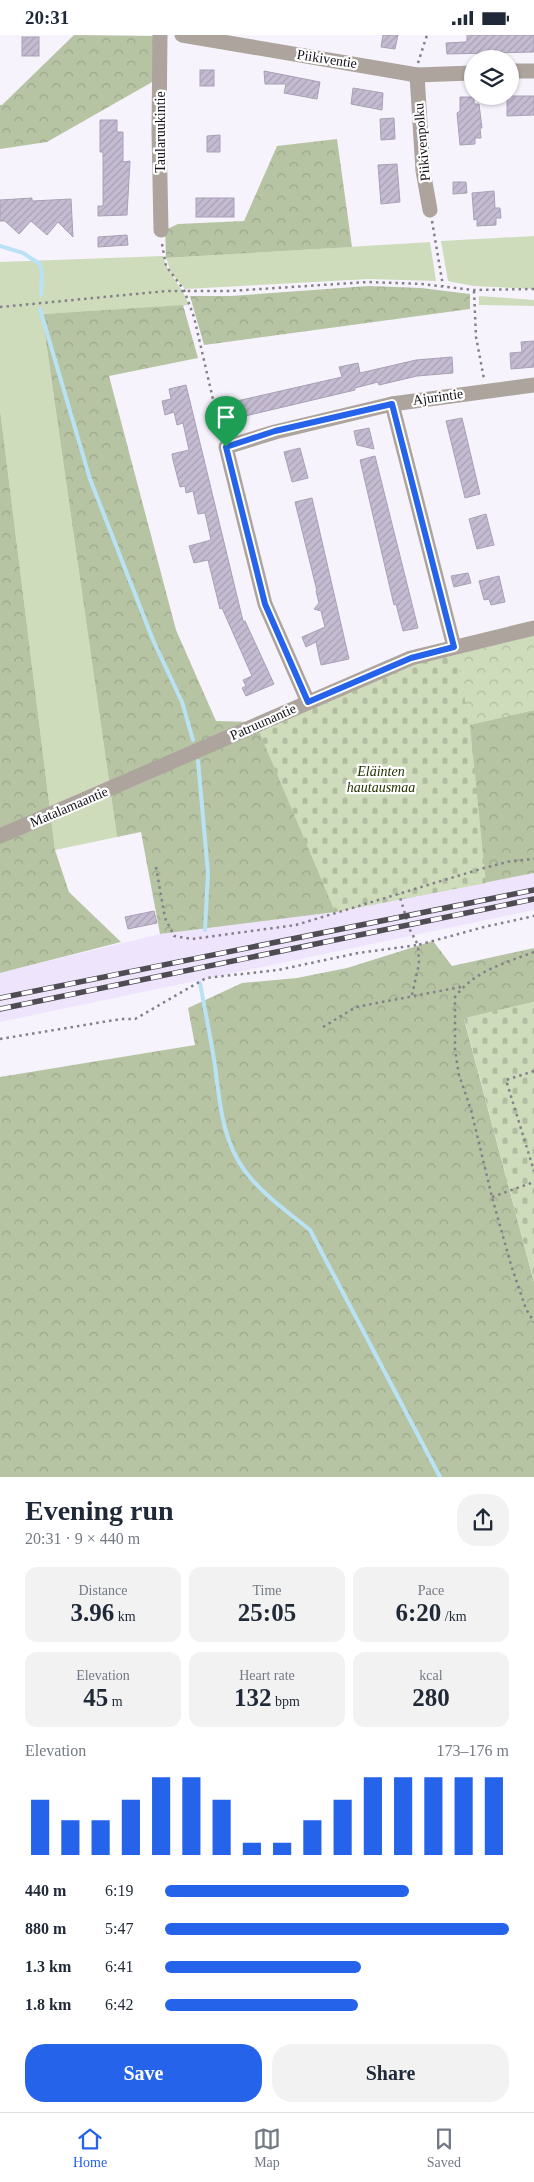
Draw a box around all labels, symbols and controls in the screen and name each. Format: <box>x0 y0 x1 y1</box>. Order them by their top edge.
text: 20:31 <box>25 7 69 28</box>
street label: Piikiventie <box>296 47 358 71</box>
map controls <box>464 50 519 105</box>
button: layers <box>464 50 519 105</box>
street label: Taularuukintie <box>153 91 168 173</box>
street label: Piikivenpolku <box>411 102 433 182</box>
street label: Ajurintie <box>412 386 464 408</box>
pin <box>205 396 247 447</box>
icon: arrive <box>212 403 240 431</box>
street label: Patruunantie <box>228 701 298 743</box>
park label: Eläinten hautausmaa <box>347 764 415 795</box>
street label: Matalamaantie <box>28 784 110 830</box>
button: share <box>457 1494 509 1546</box>
text: Evening run <box>25 1495 174 1526</box>
text: 20:31 · 9 × 440 m <box>25 1530 140 1547</box>
text: Distance <box>79 1583 127 1598</box>
text: Time <box>252 1583 282 1598</box>
text: Pace <box>418 1583 444 1598</box>
text: 3.96 <box>70 1599 114 1626</box>
text: 25:05 <box>238 1599 296 1626</box>
text: 6:20 <box>395 1599 441 1626</box>
text: km <box>114 1609 136 1624</box>
text: /km <box>441 1609 467 1624</box>
text: Elevation <box>76 1668 130 1683</box>
text: Heart rate <box>239 1668 295 1683</box>
text: kcal <box>419 1668 443 1683</box>
text: 45 <box>83 1684 108 1711</box>
text: 132 <box>234 1684 272 1711</box>
text: 280 <box>412 1684 450 1711</box>
text: m <box>108 1694 123 1709</box>
text: bpm <box>272 1694 300 1709</box>
text: Elevation <box>25 1742 86 1759</box>
text: 173–176 m <box>437 1742 509 1759</box>
text: 440 m <box>25 1882 66 1899</box>
text: 6:19 <box>105 1882 133 1899</box>
text: 880 m <box>25 1920 66 1937</box>
text: 5:47 <box>105 1920 133 1937</box>
text: 1.3 km <box>25 1958 71 1975</box>
text: 6:41 <box>105 1958 133 1975</box>
text: 1.8 km <box>25 1996 71 2013</box>
text: 6:42 <box>105 1996 133 2013</box>
button: Save <box>25 2044 262 2102</box>
button: Share <box>272 2044 509 2102</box>
tab: Home <box>73 2125 107 2171</box>
tab: Map <box>253 2125 281 2171</box>
tab: Saved <box>427 2125 461 2171</box>

